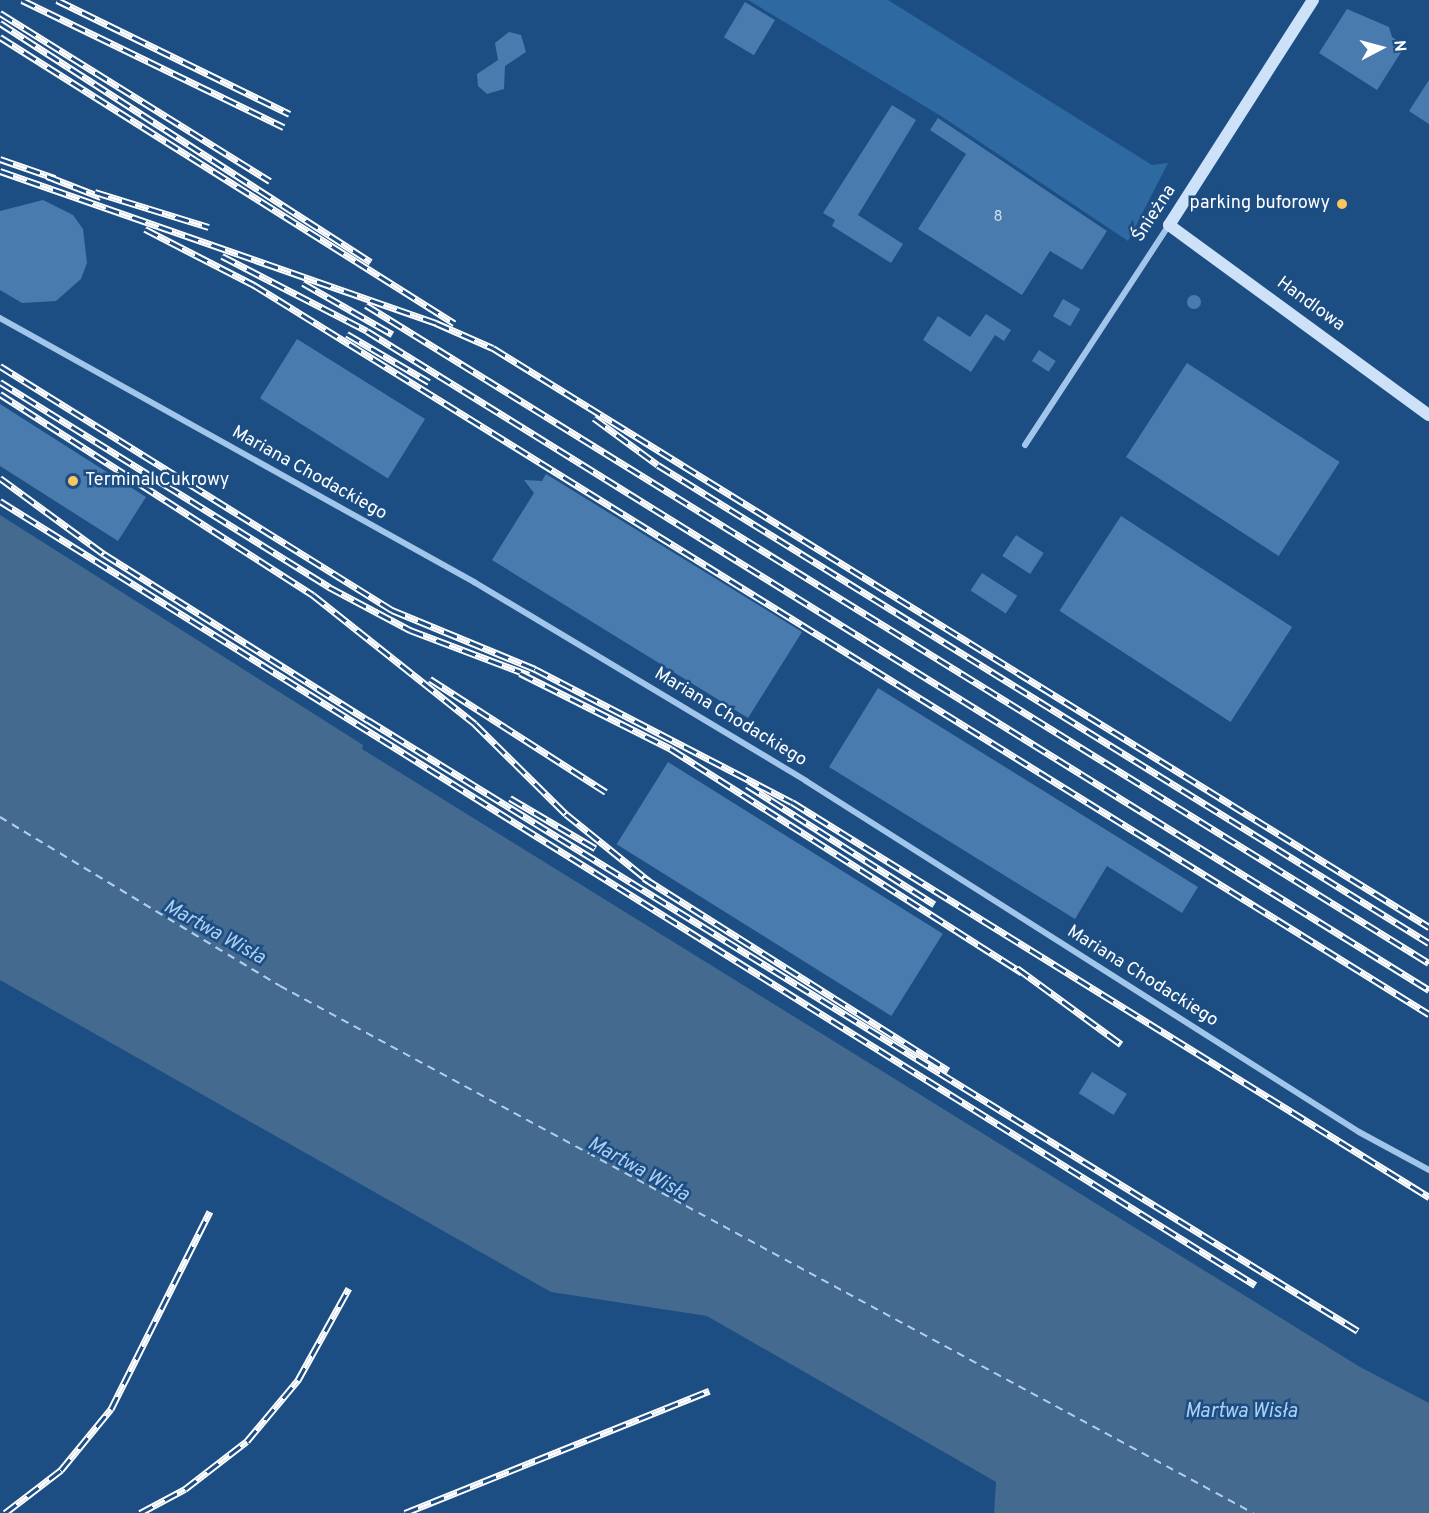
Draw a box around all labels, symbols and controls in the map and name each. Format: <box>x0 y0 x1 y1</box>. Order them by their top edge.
north arrow <box>1351 18 1411 78</box>
text: N <box>1388 39 1409 53</box>
street label: Śnieżna <box>1129 181 1181 247</box>
place label: parking buforowy <box>1190 193 1330 215</box>
marker: parking buforowy <box>1335 197 1349 211</box>
house number: 8 <box>993 209 1003 227</box>
street label: Handlowa <box>1272 273 1348 337</box>
street label: Mariana Chodackiego <box>228 422 390 526</box>
place label: Terminal Cukrowy <box>85 470 229 492</box>
marker: Terminal Cukrowy <box>66 474 80 488</box>
street label: Mariana Chodackiego <box>650 664 810 772</box>
water label: Martwa Wisła <box>159 895 269 971</box>
street label: Mariana Chodackiego <box>1062 922 1222 1032</box>
water label: Martwa Wisła <box>583 1132 693 1208</box>
water label: Martwa Wisła <box>1185 1400 1297 1424</box>

